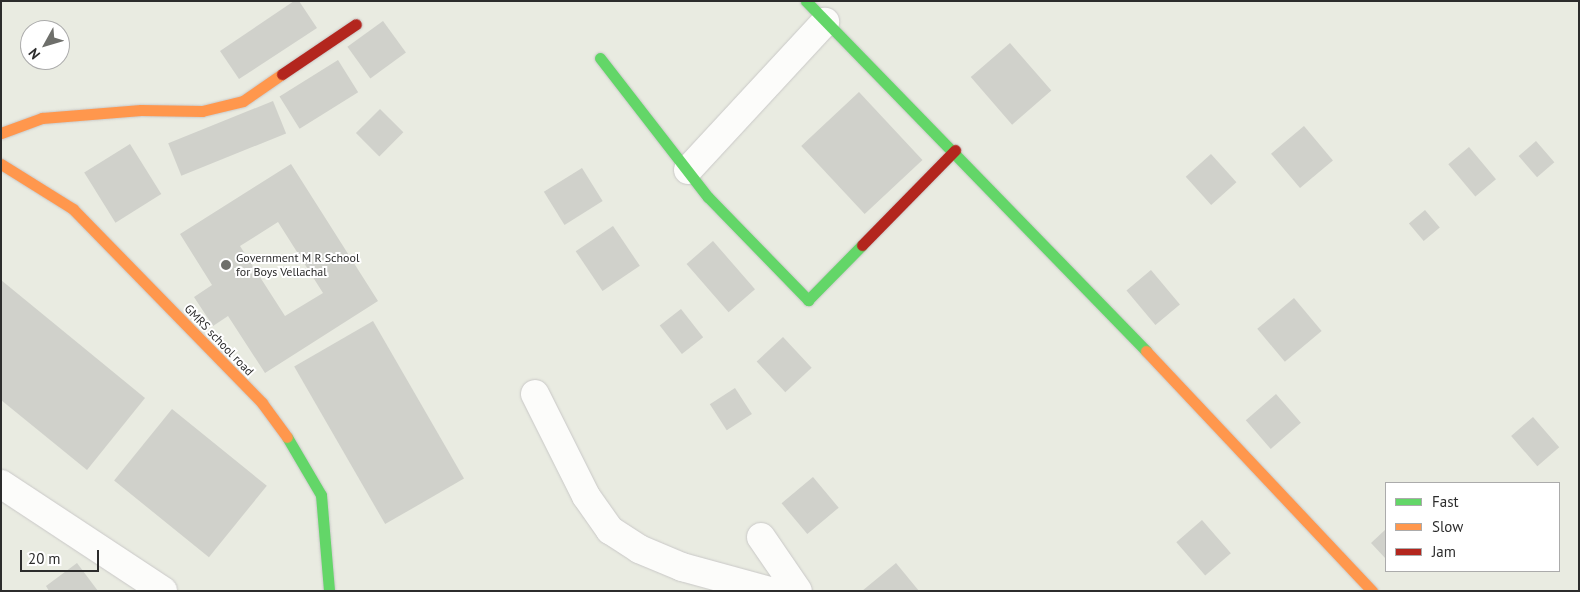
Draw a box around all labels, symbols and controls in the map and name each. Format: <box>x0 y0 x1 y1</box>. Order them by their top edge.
north arrow <box>20 20 70 70</box>
text: N <box>24 45 44 63</box>
place label: Government M R School for Boys Vellachal <box>236 251 359 279</box>
marker: Government M R School for Boys Vellachal <box>220 259 232 271</box>
street label: GMRS school road <box>181 302 257 378</box>
legend <box>1385 482 1560 572</box>
text: Fast <box>1432 492 1459 511</box>
text: Slow <box>1432 517 1463 536</box>
scale bar <box>22 540 101 572</box>
text: Jam <box>1432 542 1456 561</box>
text: 20 m <box>28 549 61 568</box>

